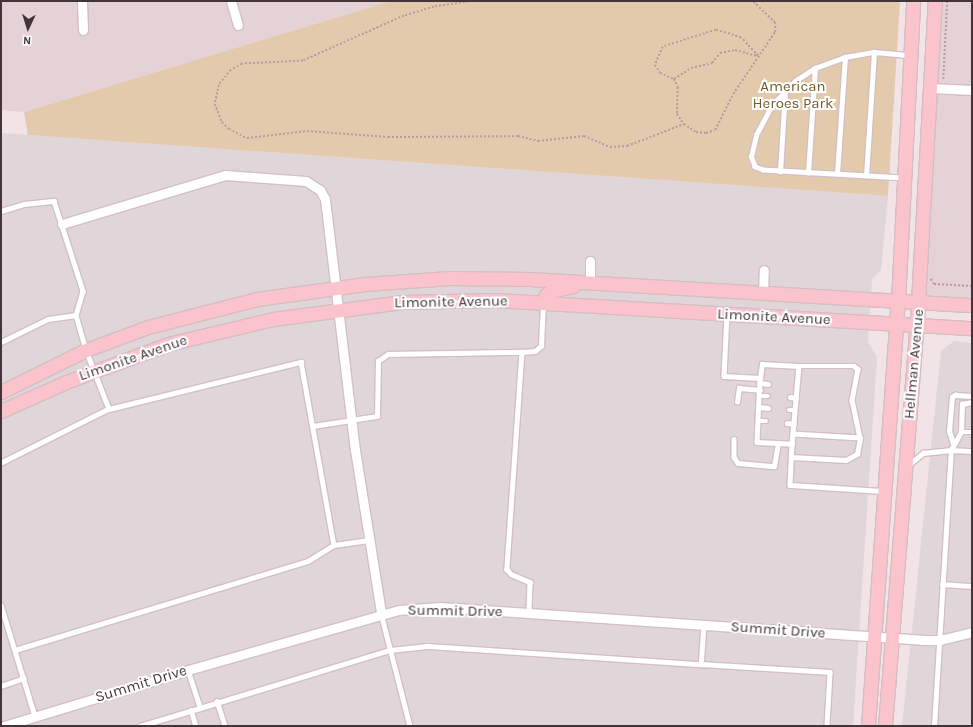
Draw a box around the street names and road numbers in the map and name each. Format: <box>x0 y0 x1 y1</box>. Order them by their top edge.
street label: Limonite Avenue <box>394 292 508 312</box>
street label: Limonite Avenue <box>717 305 831 329</box>
street label: Hellman Avenue <box>900 308 928 420</box>
street label: Limonite Avenue <box>76 331 190 385</box>
street label: Summit Drive <box>407 601 503 621</box>
street label: Summit Drive <box>730 618 826 642</box>
street label: Summit Drive <box>93 662 189 706</box>

